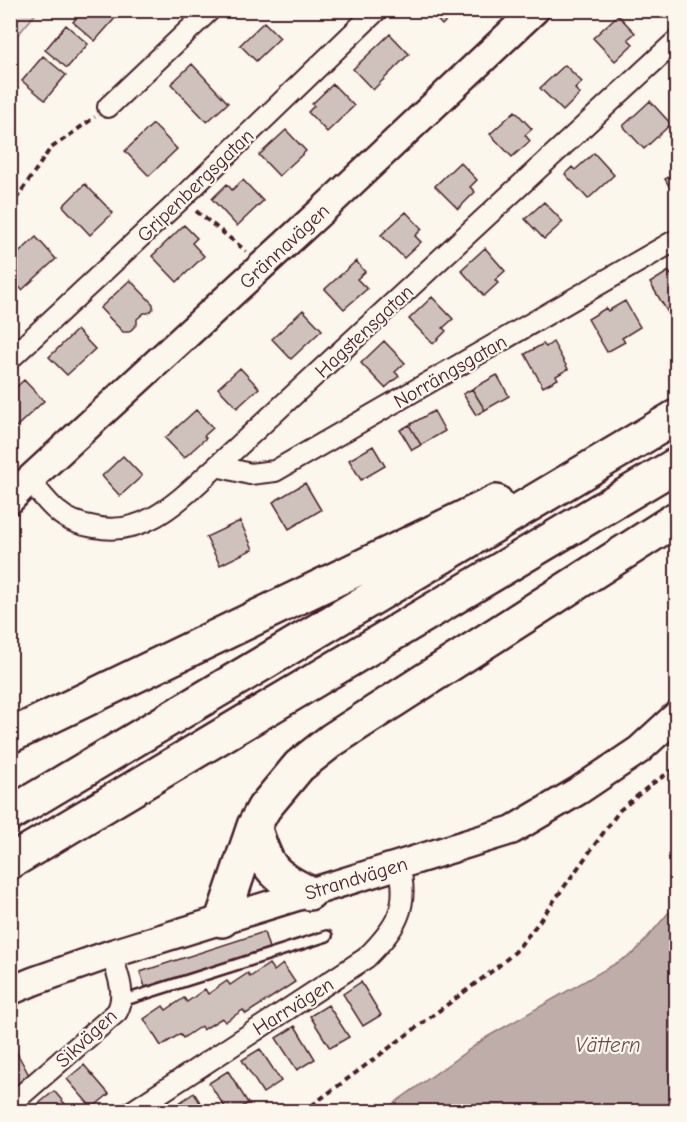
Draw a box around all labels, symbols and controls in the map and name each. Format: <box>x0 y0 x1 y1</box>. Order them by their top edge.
street label: Gripenbergsgatan <box>132 124 258 247</box>
street label: Grännavägen <box>235 199 334 294</box>
street label: Hagstensgatan <box>311 280 418 383</box>
street label: Norrängsgatan <box>390 330 511 413</box>
street label: Strandvägen <box>302 852 410 905</box>
street label: Harrvägen <box>249 973 338 1040</box>
street label: Sikvägen <box>51 1004 122 1072</box>
water label: Vättern <box>575 1033 641 1057</box>

